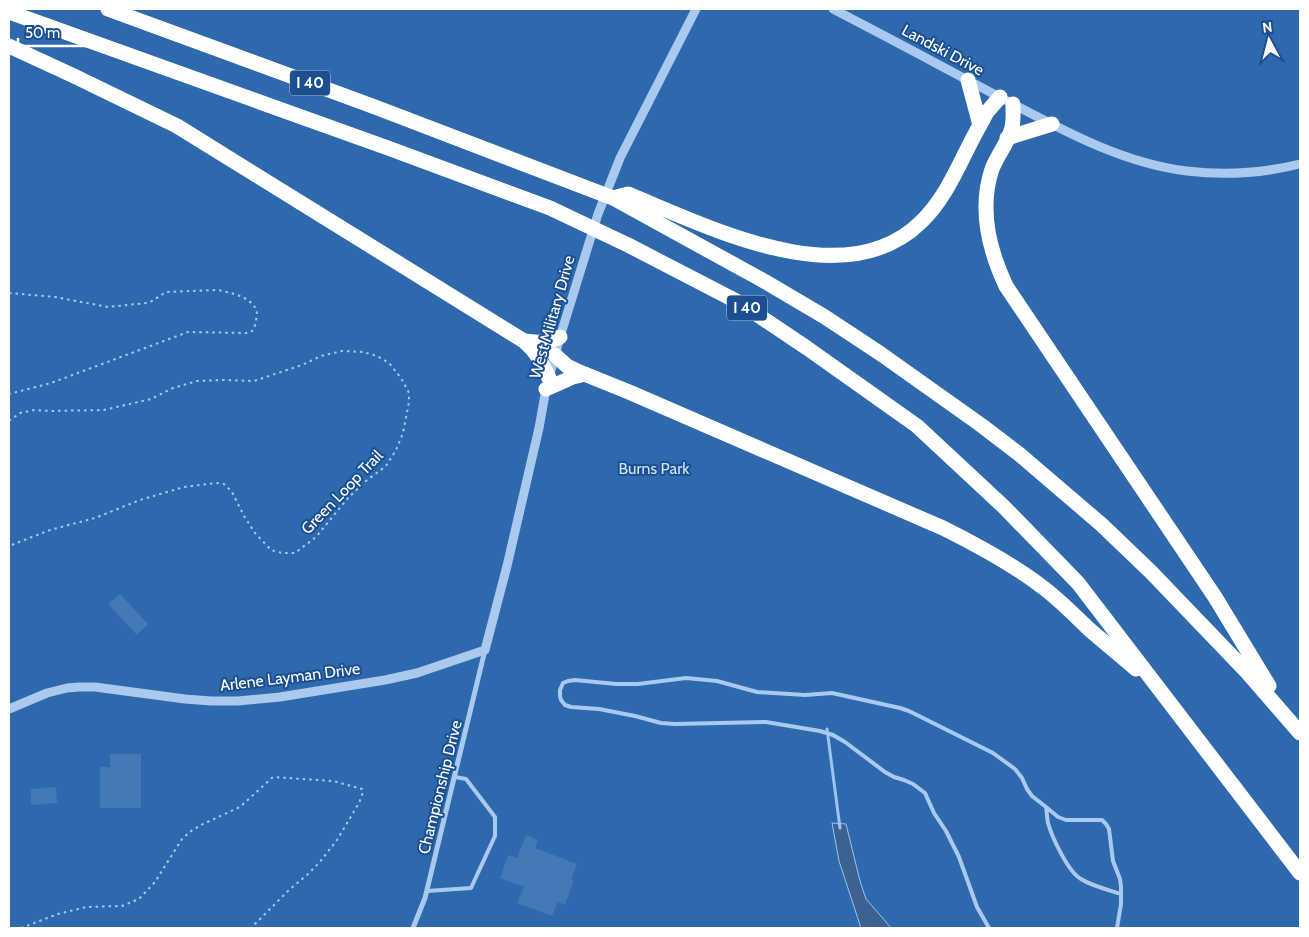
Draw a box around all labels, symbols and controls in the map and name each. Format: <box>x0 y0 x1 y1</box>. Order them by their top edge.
scale bar <box>18 15 102 47</box>
north arrow <box>1244 15 1294 65</box>
text: N <box>1261 18 1273 37</box>
street label: Landski Drive <box>899 20 987 80</box>
text: 50 m <box>25 24 60 42</box>
road number: I 40 <box>290 70 330 96</box>
street label: West Military Drive <box>525 253 579 381</box>
road number: I 40 <box>727 296 767 320</box>
street label: Green Loop Trail <box>297 446 387 538</box>
park label: Burns Park <box>619 459 690 478</box>
street label: Arlene Layman Drive <box>219 659 361 695</box>
street label: Championship Drive <box>414 718 466 856</box>

